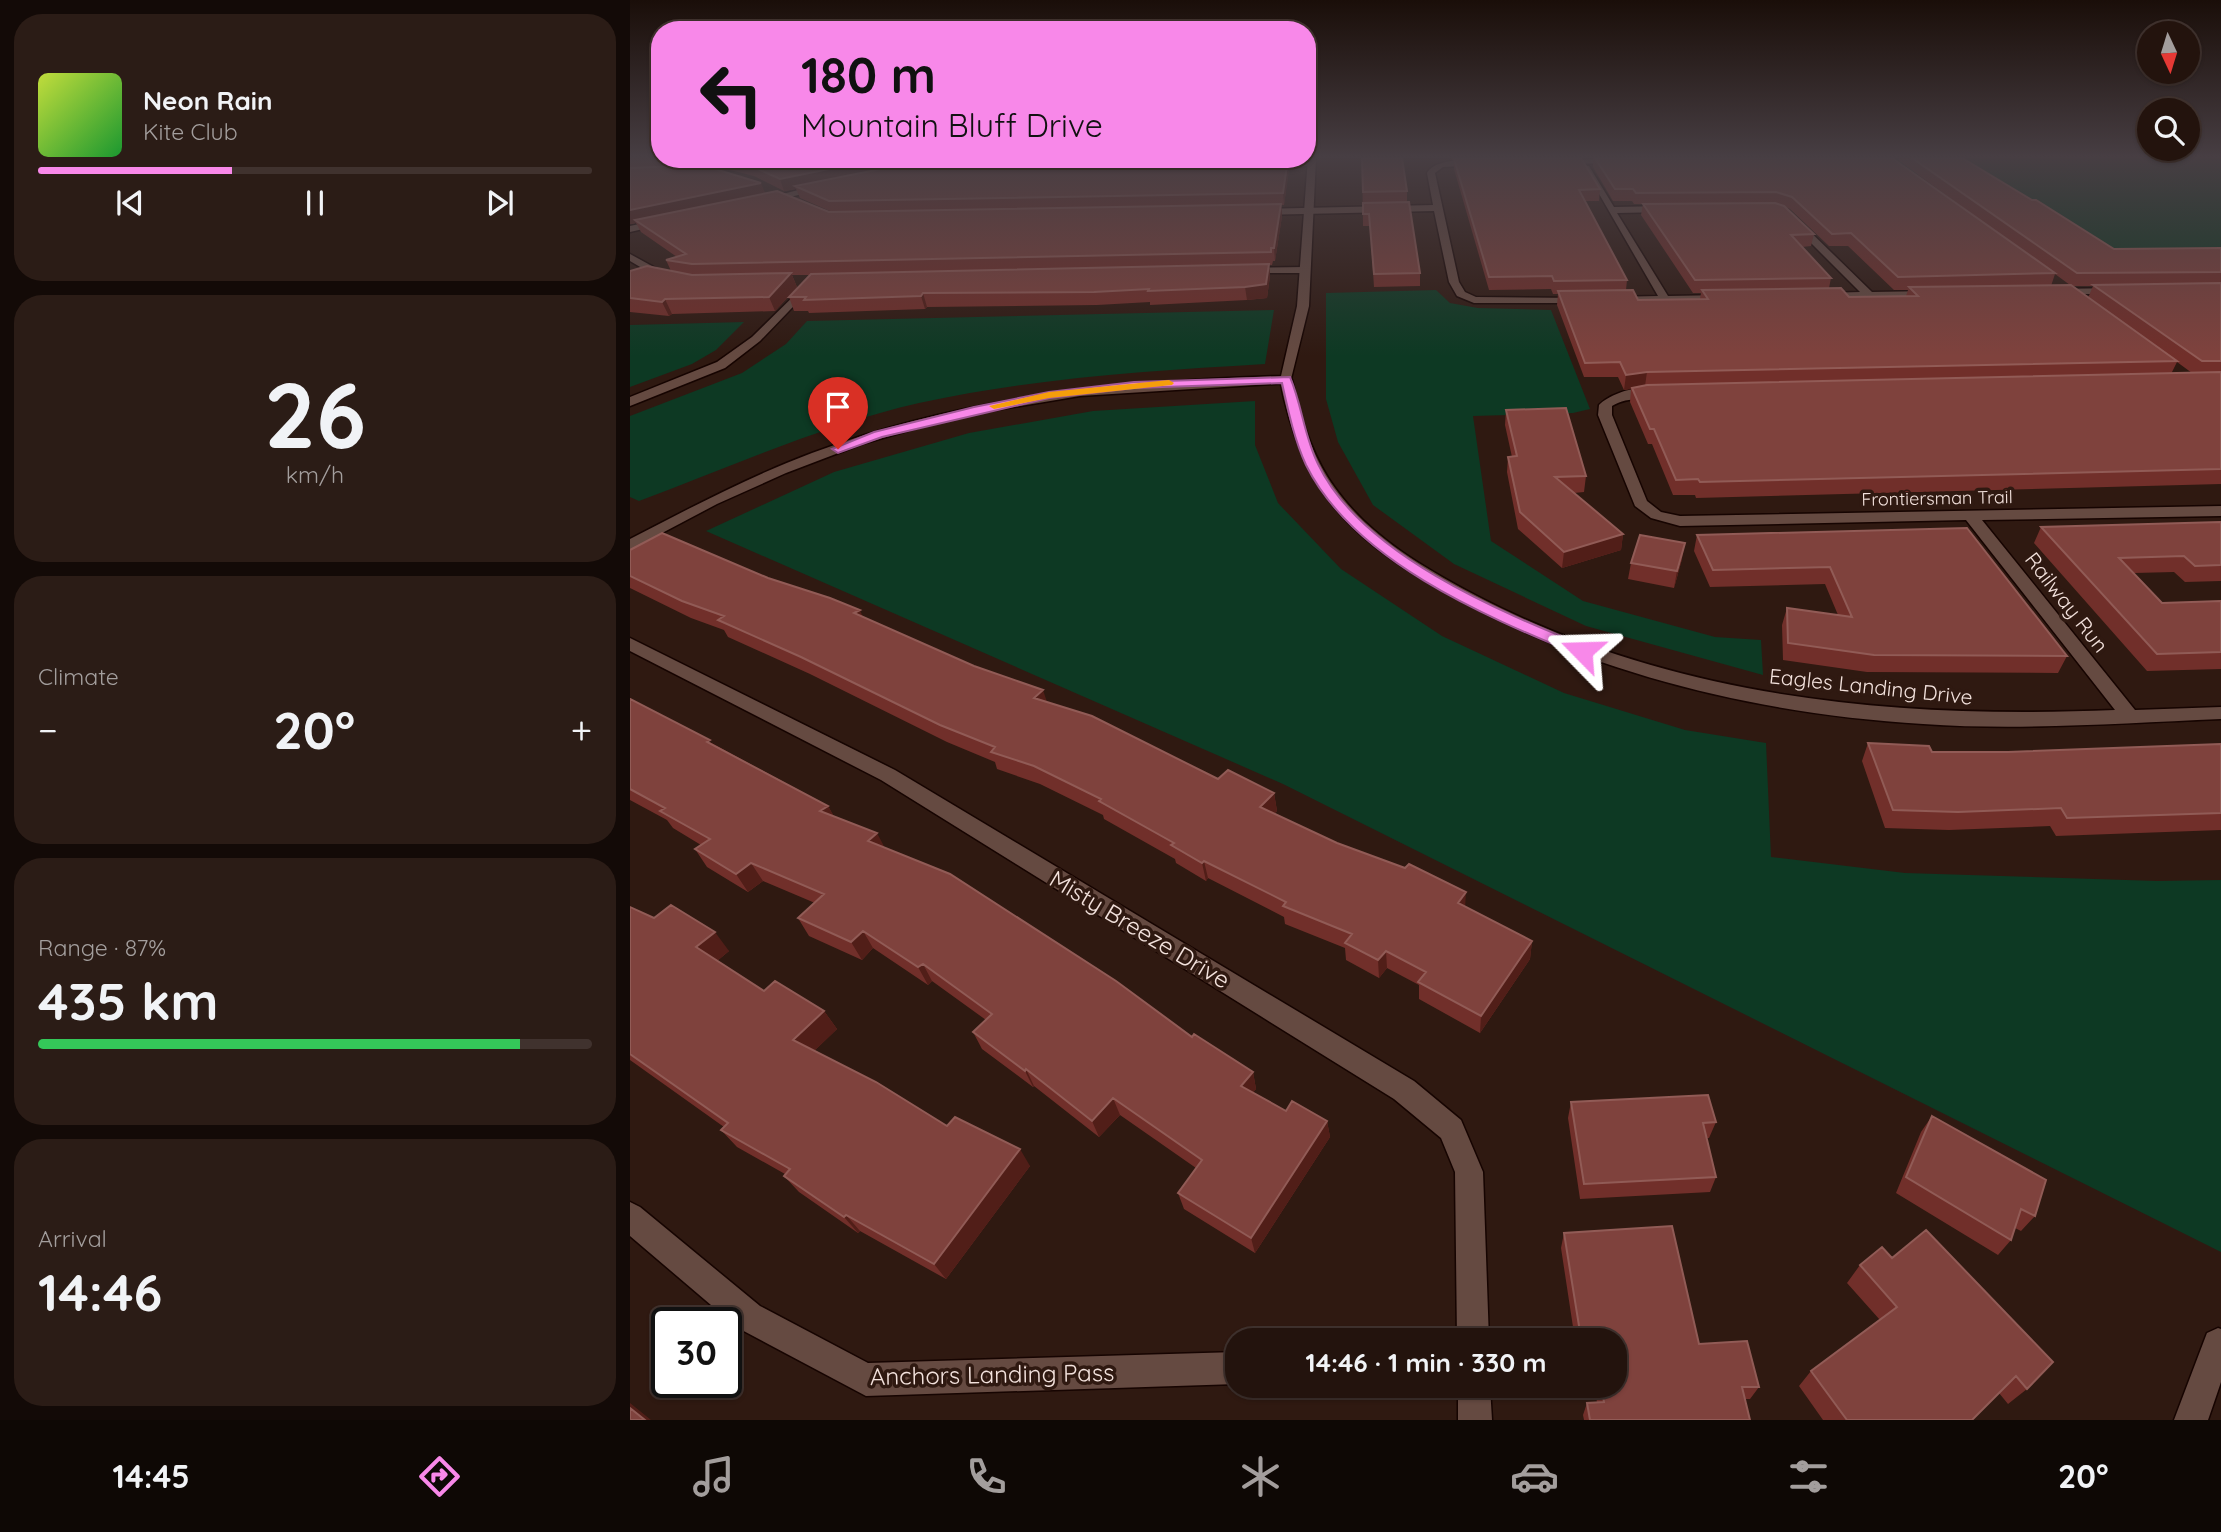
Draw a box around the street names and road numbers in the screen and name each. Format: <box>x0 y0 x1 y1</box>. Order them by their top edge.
street label: Frontiersman Trail <box>1861 485 2013 511</box>
street label: Railway Run <box>2020 547 2114 657</box>
street label: Eagles Landing Drive <box>1768 662 1974 710</box>
street label: Misty Breeze Drive <box>1044 863 1236 995</box>
street label: Anchors Landing Pass <box>869 1357 1115 1391</box>

